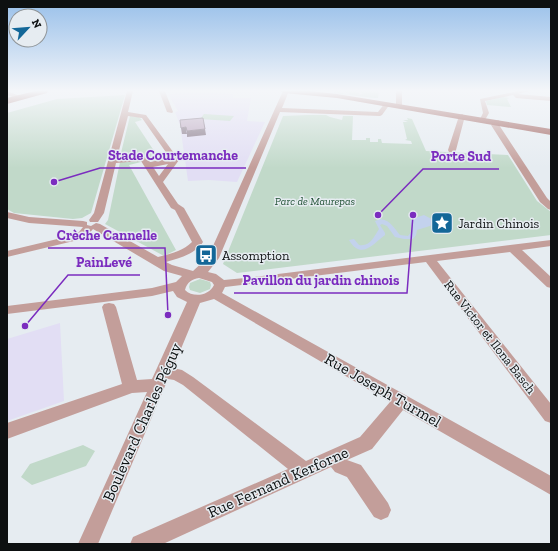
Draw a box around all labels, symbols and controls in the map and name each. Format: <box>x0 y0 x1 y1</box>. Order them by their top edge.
north arrow <box>8 8 48 48</box>
text: N <box>29 17 44 31</box>
callout: Stade Courtemanche <box>100 142 246 168</box>
callout: Porte Sud <box>423 143 499 169</box>
text: Stade Courtemanche <box>108 147 238 164</box>
text: Porte Sud <box>431 148 491 165</box>
park label: Parc de Maurepas <box>275 195 356 208</box>
place icon: Jardin Chinois <box>429 210 455 236</box>
place label: Jardin Chinois <box>458 216 540 231</box>
callout: Crèche Cannelle <box>48 222 165 248</box>
text: Crèche Cannelle <box>57 227 157 244</box>
bus stop icon: Assomption <box>193 242 219 268</box>
place label: Assomption <box>222 248 290 263</box>
callout: PainLevé <box>68 249 140 275</box>
text: PainLevé <box>76 254 132 271</box>
callout: Pavillon du jardin chinois <box>234 267 407 293</box>
text: Pavillon du jardin chinois <box>243 272 400 289</box>
street label: Rue Victor et Ilona Basch <box>441 277 539 397</box>
street label: Boulevard Charles Péguy <box>98 339 186 504</box>
street label: Rue Joseph Turmel <box>321 349 445 431</box>
street label: Rue Fernand Kerforne <box>205 442 351 522</box>

